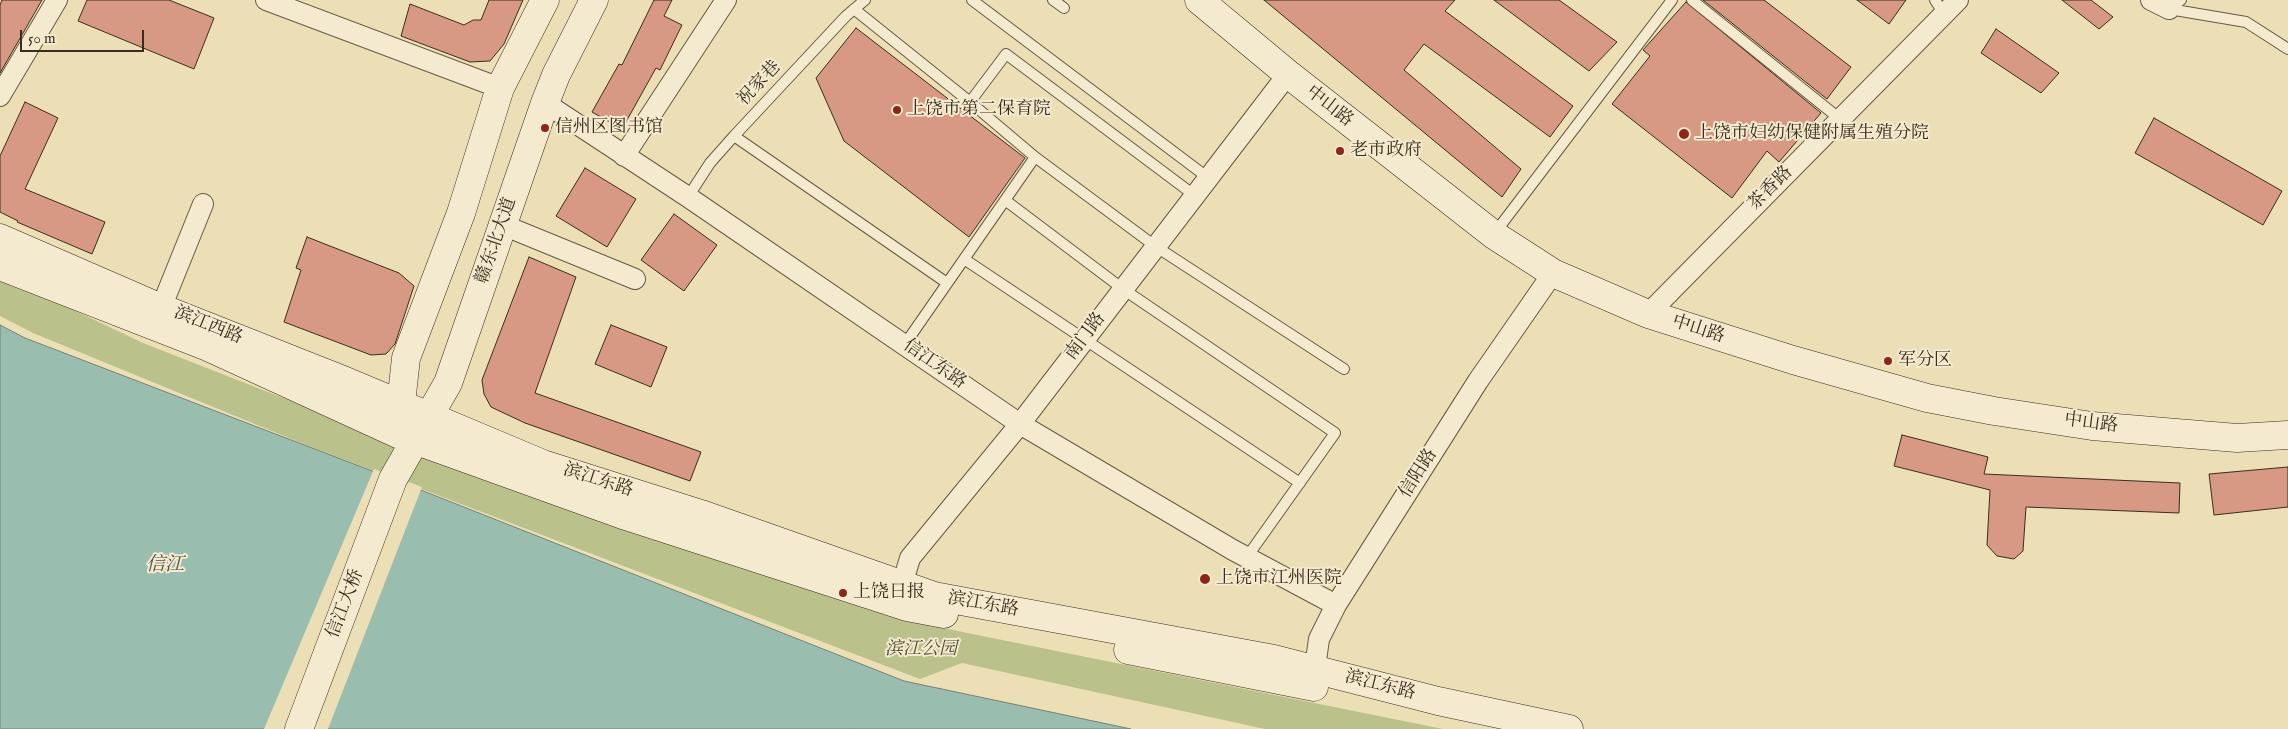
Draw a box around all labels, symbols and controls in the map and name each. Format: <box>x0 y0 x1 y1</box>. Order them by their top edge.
scale bar <box>22 20 146 52</box>
text: 50 m <box>28 29 56 48</box>
street label: 祝家巷 <box>734 57 786 111</box>
street label: 中山路 <box>1301 82 1357 132</box>
place label: 上饶市第二保育院 <box>907 99 1051 121</box>
marker: 上饶市第二保育院 <box>891 104 903 116</box>
place label: 信州区图书馆 <box>555 117 663 139</box>
marker: 信州区图书馆 <box>539 122 551 134</box>
place label: 上饶市妇幼保健附属生殖分院 <box>1695 123 1929 145</box>
marker: 上饶市妇幼保健附属生殖分院 <box>1677 127 1691 141</box>
place label: 老市政府 <box>1350 140 1422 162</box>
marker: 老市政府 <box>1334 145 1346 157</box>
street label: 茶香路 <box>1744 162 1798 216</box>
street label: 赣东北大道 <box>472 195 522 287</box>
street label: 滨江西路 <box>171 303 245 349</box>
street label: 南门路 <box>1061 309 1111 365</box>
street label: 中山路 <box>1669 311 1727 349</box>
street label: 信江东路 <box>898 336 970 394</box>
place label: 军分区 <box>1898 350 1952 372</box>
marker: 军分区 <box>1882 355 1894 367</box>
street label: 中山路 <box>2063 410 2119 438</box>
street label: 信阳路 <box>1396 445 1442 503</box>
street label: 滨江东路 <box>560 460 636 502</box>
water label: 信江 <box>146 555 184 577</box>
street label: 信江大桥 <box>323 567 369 641</box>
place label: 上饶市江州医院 <box>1216 568 1342 590</box>
marker: 上饶市江州医院 <box>1198 572 1212 586</box>
place label: 上饶日报 <box>853 582 925 604</box>
marker: 上饶日报 <box>837 587 849 599</box>
street label: 滨江东路 <box>946 588 1020 622</box>
park label: 滨江公园 <box>885 639 957 661</box>
street label: 滨江东路 <box>1342 667 1418 705</box>

